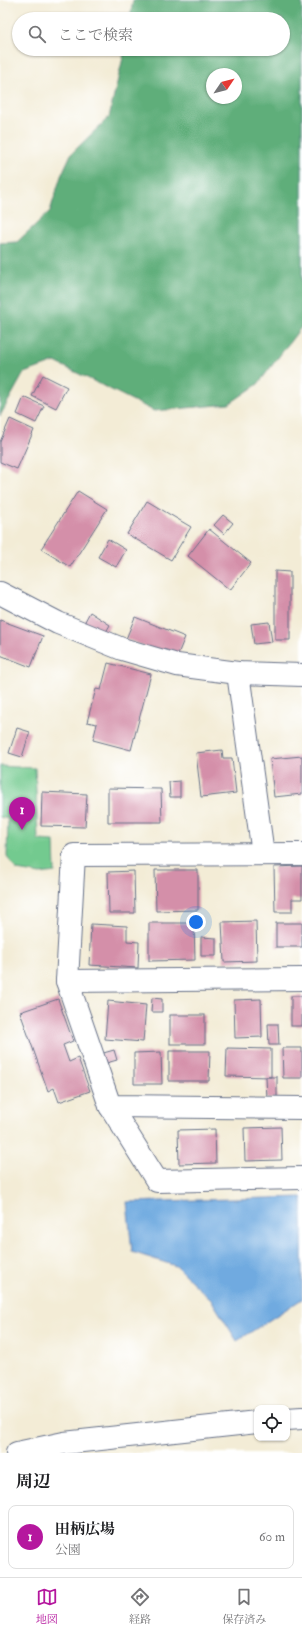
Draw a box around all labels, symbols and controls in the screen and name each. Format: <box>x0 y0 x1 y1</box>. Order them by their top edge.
search box <box>12 12 290 56</box>
icon: search <box>26 23 48 45</box>
text: ここで検索 <box>58 26 133 45</box>
north arrow <box>206 68 242 104</box>
pin: 1 <box>9 797 35 830</box>
your location <box>186 912 206 932</box>
map controls <box>254 1405 290 1441</box>
button: locate <box>254 1405 290 1441</box>
text: 周辺 <box>16 1471 50 1492</box>
text: 田柄広場 <box>55 1520 115 1539</box>
text: 1 <box>28 1529 32 1545</box>
text: 60 m <box>259 1529 285 1545</box>
text: 公園 <box>55 1542 81 1558</box>
tab: 地図 <box>36 1586 58 1626</box>
tab: 経路 <box>129 1586 151 1626</box>
tab: 保存済み <box>222 1586 266 1626</box>

